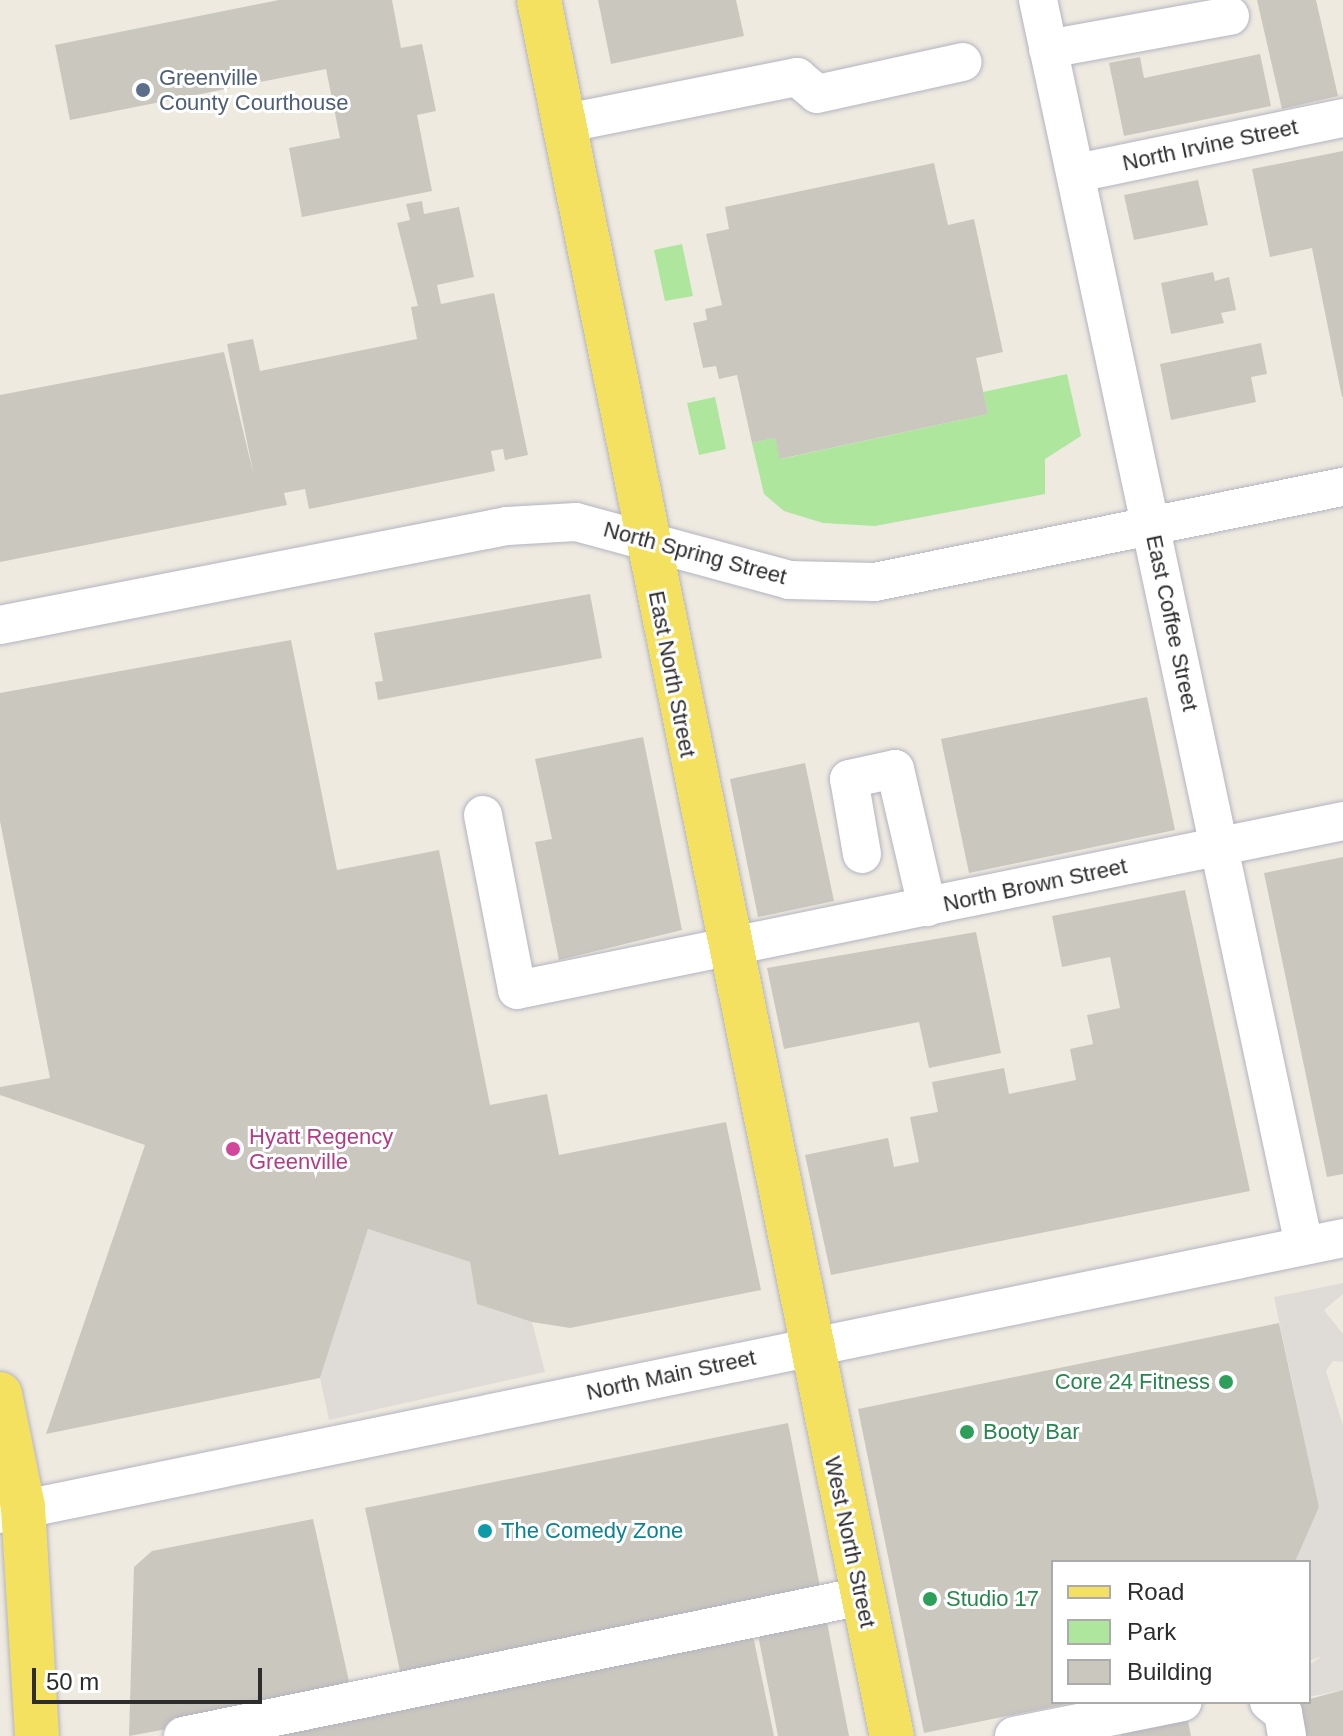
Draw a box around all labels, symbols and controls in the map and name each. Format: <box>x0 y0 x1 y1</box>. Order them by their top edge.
place label: Greenville County Courthouse <box>159 64 349 116</box>
marker: Greenville County Courthouse <box>134 81 152 99</box>
street label: North Irvine Street <box>1120 114 1300 176</box>
street label: North Spring Street <box>601 516 789 590</box>
street label: East Coffee Street <box>1140 533 1204 713</box>
street label: East North Street <box>643 589 701 759</box>
street label: North Brown Street <box>941 853 1129 917</box>
place label: Hyatt Regency Greenville <box>249 1123 393 1174</box>
marker: Hyatt Regency Greenville <box>224 1140 242 1158</box>
street label: North Main Street <box>584 1344 758 1406</box>
place label: Core 24 Fitness <box>1055 1369 1210 1395</box>
marker: Core 24 Fitness <box>1217 1373 1235 1391</box>
place label: Booty Bar <box>983 1419 1080 1445</box>
marker: Booty Bar <box>958 1423 976 1441</box>
street label: West North Street <box>819 1454 881 1630</box>
place label: The Comedy Zone <box>501 1518 683 1544</box>
marker: The Comedy Zone <box>476 1522 494 1540</box>
legend <box>1051 1560 1311 1704</box>
text: Road <box>1127 1578 1184 1605</box>
place label: Studio 17 <box>946 1586 1039 1612</box>
marker: Studio 17 <box>921 1590 939 1608</box>
text: Park <box>1127 1618 1176 1645</box>
scale bar <box>36 1652 266 1702</box>
text: Building <box>1127 1658 1212 1685</box>
text: 50 m <box>46 1668 99 1695</box>

